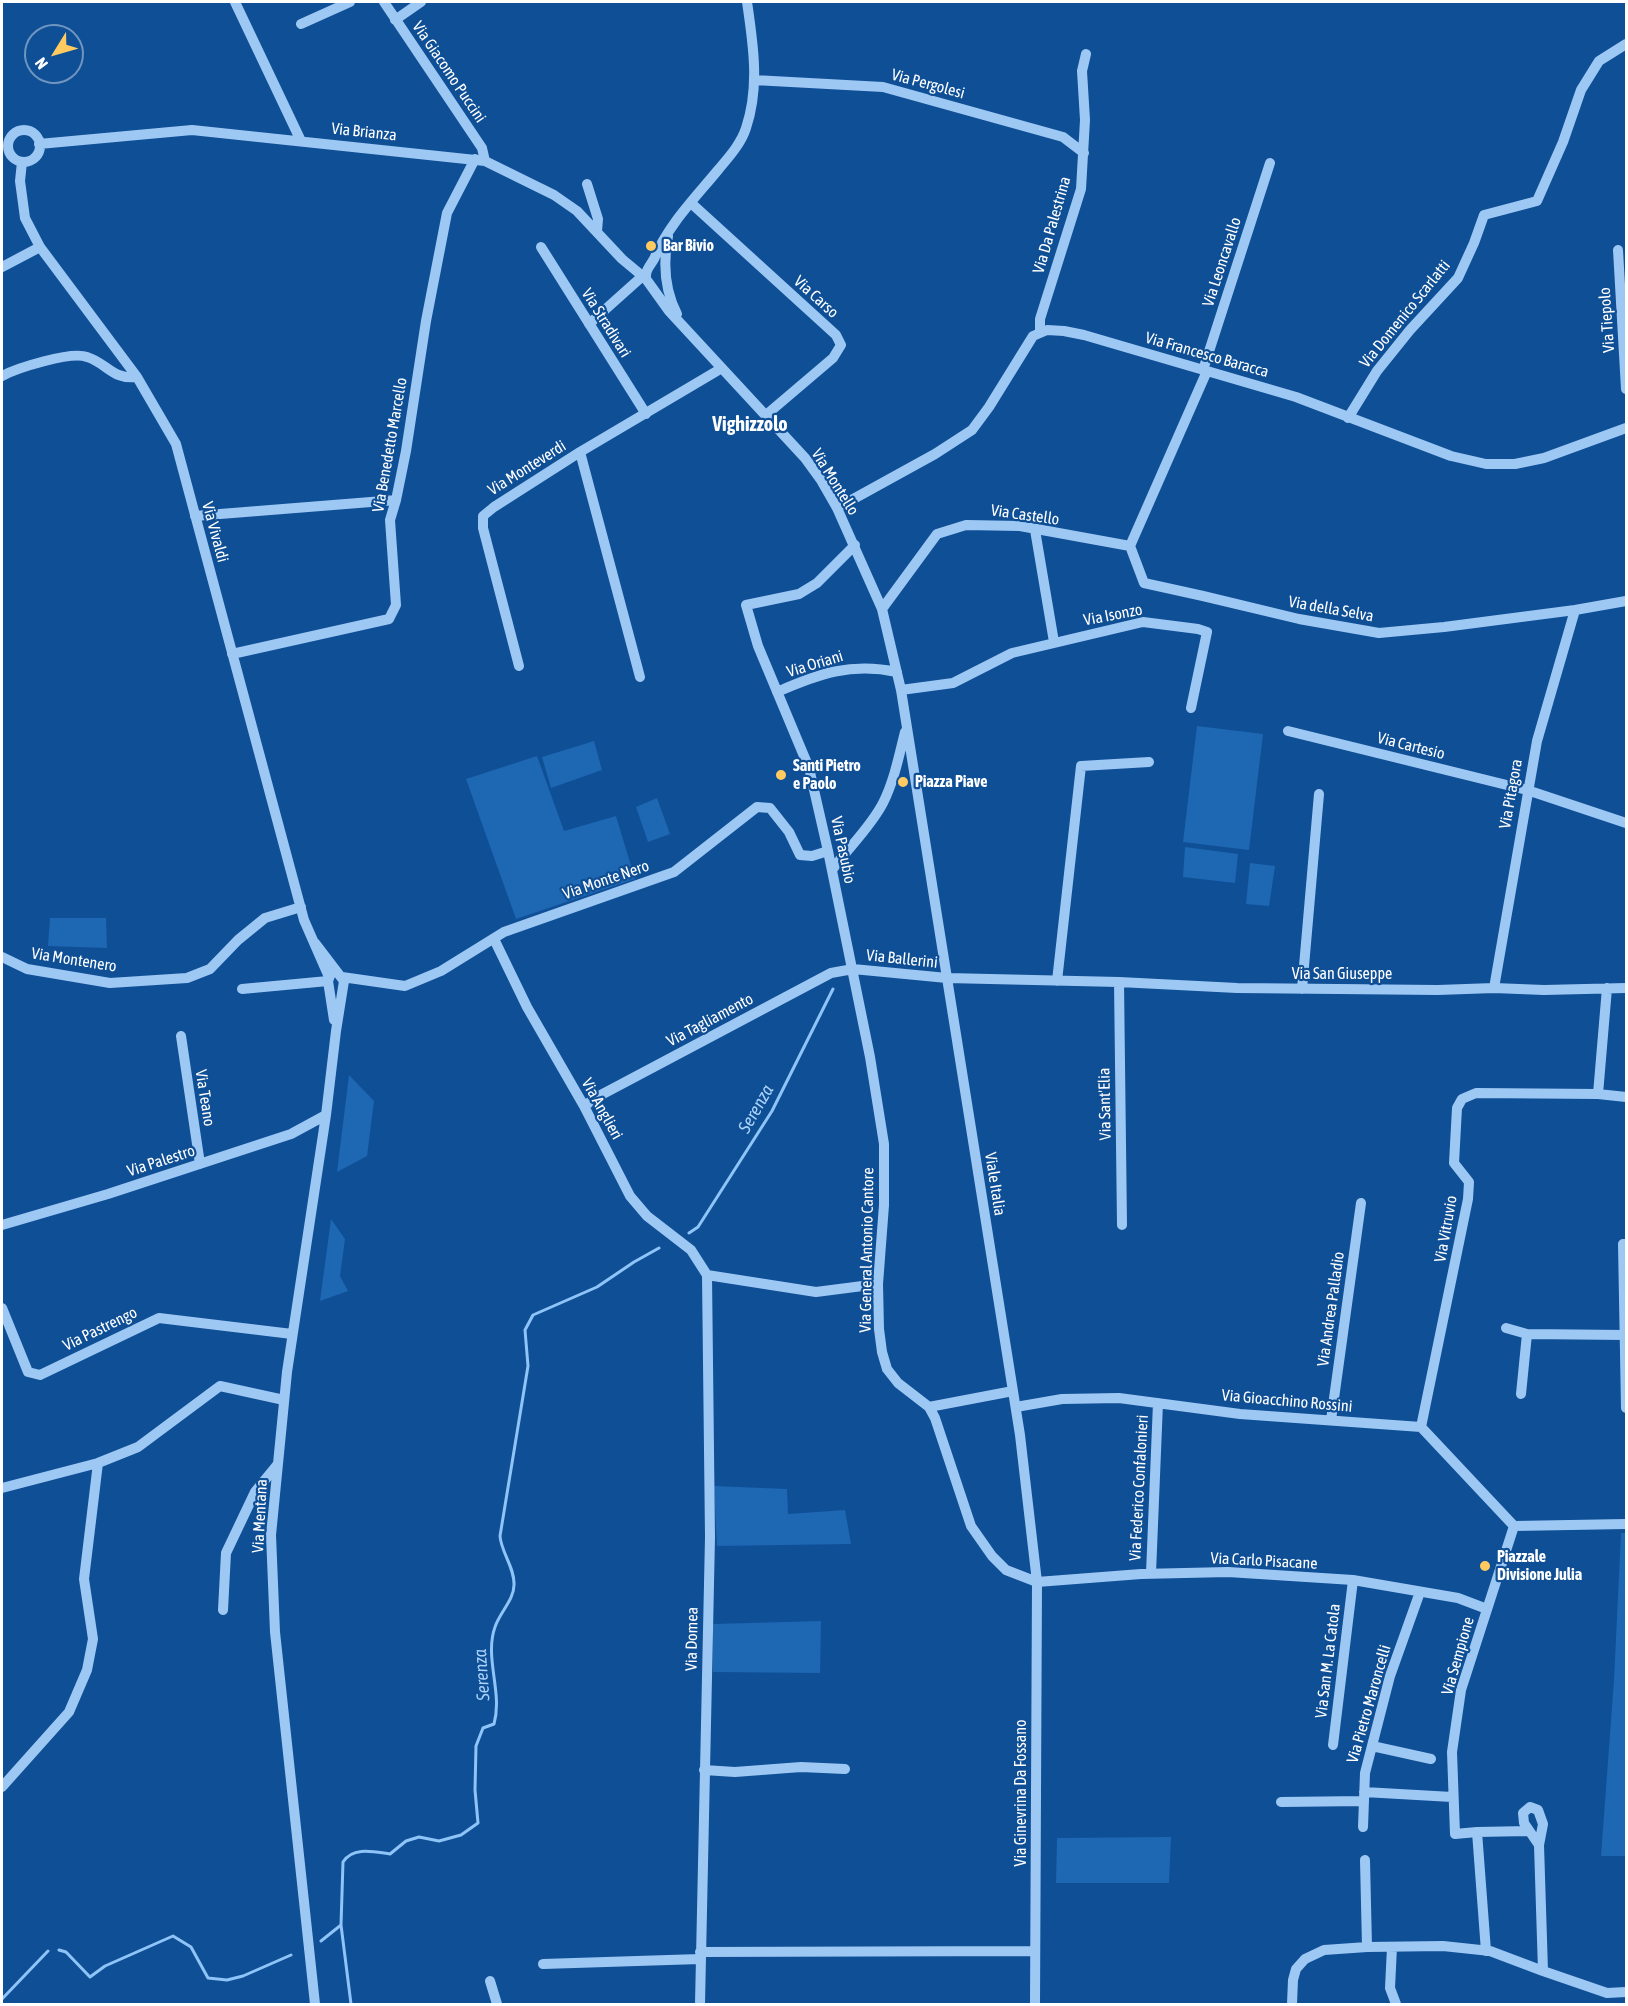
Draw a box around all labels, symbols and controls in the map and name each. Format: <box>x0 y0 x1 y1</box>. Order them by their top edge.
street label: Via Giacomo Puccini <box>408 18 490 126</box>
north arrow <box>24 24 84 84</box>
text: N <box>31 54 51 73</box>
street label: Via Pergolesi <box>889 65 967 103</box>
street label: Via Brianza <box>330 119 398 145</box>
street label: Via Da Palestrina <box>1029 174 1075 276</box>
street label: Via Leoncavallo <box>1199 215 1245 309</box>
place label: Bar Bivio <box>663 236 714 256</box>
marker: Bar Bivio <box>644 239 658 253</box>
street label: Via Domenico Scarlatti <box>1356 256 1454 372</box>
street label: Via Carso <box>790 272 842 322</box>
street label: Via Stradivari <box>577 285 635 361</box>
street label: Via Tiepolo <box>1595 287 1619 353</box>
street label: Via Francesco Baracca <box>1143 328 1271 382</box>
street label: Via Benedetto Marcello <box>369 376 411 514</box>
district label: Vighizzolo <box>712 413 788 437</box>
street label: Via Monteverdi <box>484 436 570 500</box>
street label: Via Montello <box>807 445 863 519</box>
street label: Via Vivaldi <box>198 500 232 564</box>
street label: Via Castello <box>990 501 1060 529</box>
street label: Via della Selva <box>1287 592 1375 626</box>
street label: Via Isonzo <box>1082 600 1144 630</box>
street label: Via Oriani <box>785 646 845 682</box>
street label: Via Cartesio <box>1375 728 1447 764</box>
place label: Santi Pietro e Paolo <box>793 756 861 794</box>
street label: Via Pitagora <box>1495 758 1527 830</box>
marker: Santi Pietro e Paolo <box>774 768 788 782</box>
place label: Piazza Piave <box>915 772 987 792</box>
marker: Piazza Piave <box>896 775 910 789</box>
street label: Via Pasubio <box>827 815 859 885</box>
street label: Via Monte Nero <box>560 856 652 904</box>
street label: Via Montenero <box>30 944 118 976</box>
street label: Via Ballerini <box>865 946 939 972</box>
street label: Via San Giuseppe <box>1292 964 1392 984</box>
street label: Via Tagliamento <box>663 989 757 1051</box>
street label: Via Teano <box>191 1068 219 1128</box>
street label: Via Sant'Elia <box>1095 1068 1115 1140</box>
street label: Via Anglieri <box>577 1075 627 1143</box>
water label: Serenza <box>734 1081 778 1137</box>
street label: Via Palestro <box>125 1141 197 1181</box>
street label: Viale Italia <box>981 1151 1009 1217</box>
street label: Via General Antonio Cantore <box>856 1167 878 1333</box>
street label: Via Vitruvio <box>1431 1194 1461 1264</box>
street label: Via Andrea Palladio <box>1313 1250 1349 1368</box>
street label: Via Pastrengo <box>60 1303 140 1355</box>
street label: Via Gioacchino Rossini <box>1221 1386 1353 1416</box>
street label: Via Federico Confalonieri <box>1126 1414 1152 1562</box>
street label: Via Mentana <box>248 1478 272 1554</box>
place label: Piazzale Divisione Julia <box>1497 1547 1582 1585</box>
street label: Via Carlo Pisacane <box>1210 1549 1318 1573</box>
marker: Piazzale Divisione Julia <box>1478 1559 1492 1573</box>
street label: Via San M. La Catola <box>1311 1603 1345 1719</box>
street label: Via Domea <box>682 1607 702 1671</box>
street label: Via Sempione <box>1438 1615 1478 1697</box>
street label: Via Pietro Maroncelli <box>1343 1643 1395 1765</box>
water label: Serenza <box>469 1648 495 1702</box>
street label: Via Ginevrina Da Fossano <box>1011 1720 1031 1866</box>

